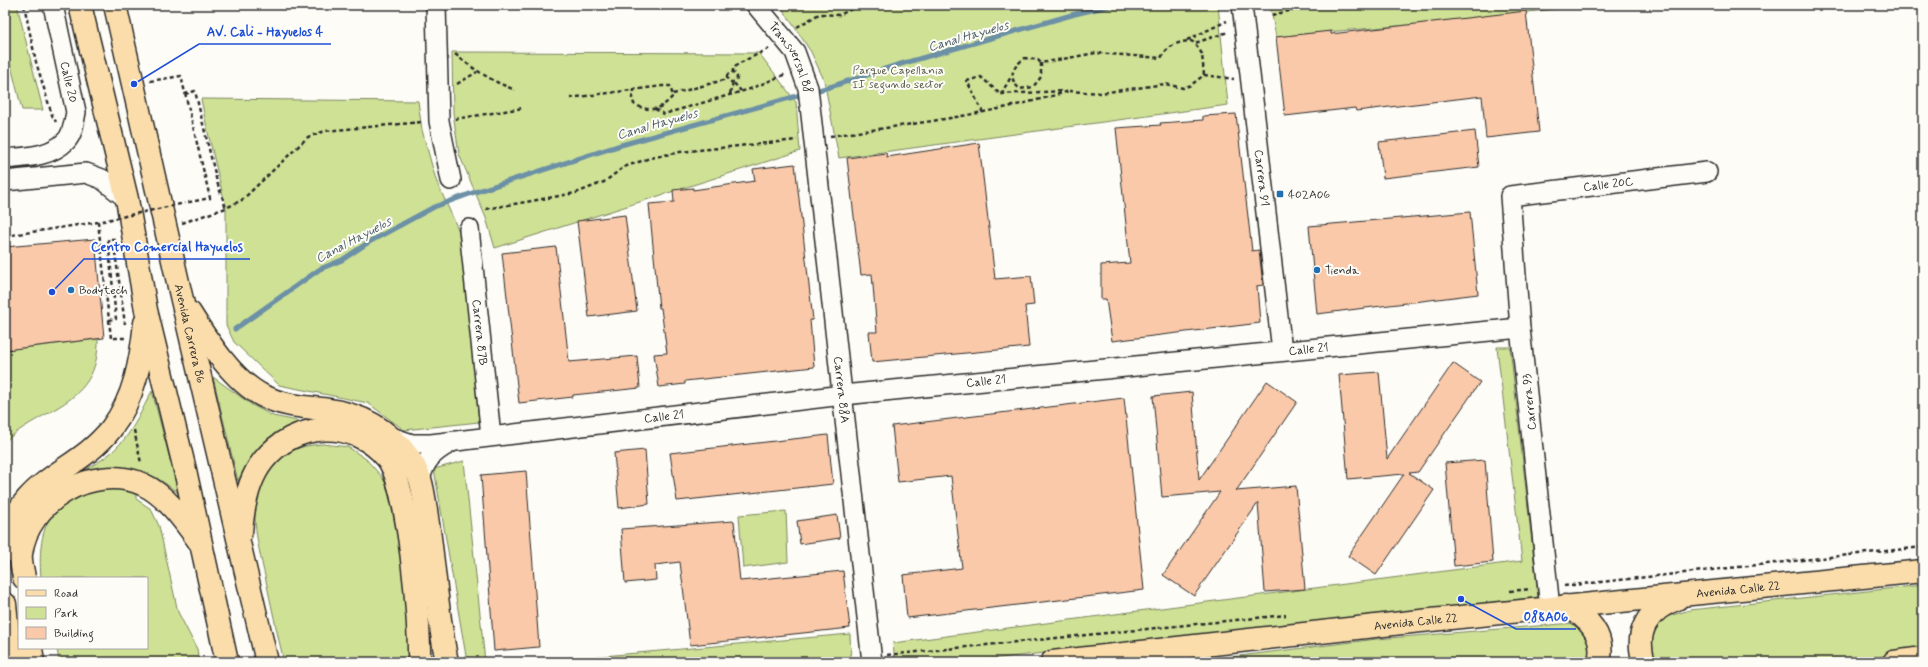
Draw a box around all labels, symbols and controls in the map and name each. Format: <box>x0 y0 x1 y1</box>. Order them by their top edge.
water label: Canal Hayuelos <box>926 16 1012 56</box>
callout: AV. Cali - Hayuelos 4 <box>199 19 331 44</box>
street label: Transversal 88 <box>764 19 815 94</box>
text: AV. Cali - Hayuelos 4 <box>207 24 324 41</box>
street label: Calle 20 <box>56 60 81 105</box>
park label: Parque Capellania II segundo sector <box>852 63 944 94</box>
water label: Canal Hayuelos <box>615 104 701 144</box>
street label: Carrera 91 <box>1250 149 1272 207</box>
street label: Calle 20C <box>1582 174 1635 196</box>
place label: 402A06 <box>1288 187 1331 203</box>
marker: 402A06 <box>1275 189 1285 199</box>
water label: Canal Hayuelos <box>313 213 396 267</box>
callout: Centro Comercial Hayuelos <box>84 234 250 259</box>
text: Centro Comercial Hayuelos <box>91 239 243 256</box>
place label: Tienda <box>1325 263 1360 279</box>
marker: Tienda <box>1312 265 1322 275</box>
place label: Bodytech <box>79 283 128 299</box>
street label: Avenida Carrera 86 <box>170 283 208 385</box>
marker: Bodytech <box>66 285 76 295</box>
street label: Carrera 87B <box>468 299 490 367</box>
street label: Calle 21 <box>1288 340 1329 360</box>
street label: Carrera 88A <box>829 356 852 424</box>
street label: Calle 21 <box>965 372 1007 392</box>
street label: Carrera 93 <box>1519 373 1541 431</box>
street label: Calle 21 <box>643 407 685 428</box>
legend <box>18 577 148 649</box>
street label: Avenida Calle 22 <box>1695 578 1781 603</box>
text: Road <box>54 586 78 602</box>
callout: 088A06 <box>1516 604 1576 629</box>
text: Park <box>54 606 78 622</box>
text: 088A06 <box>1524 609 1568 626</box>
street label: Avenida Calle 22 <box>1373 610 1459 635</box>
text: Building <box>54 626 94 643</box>

